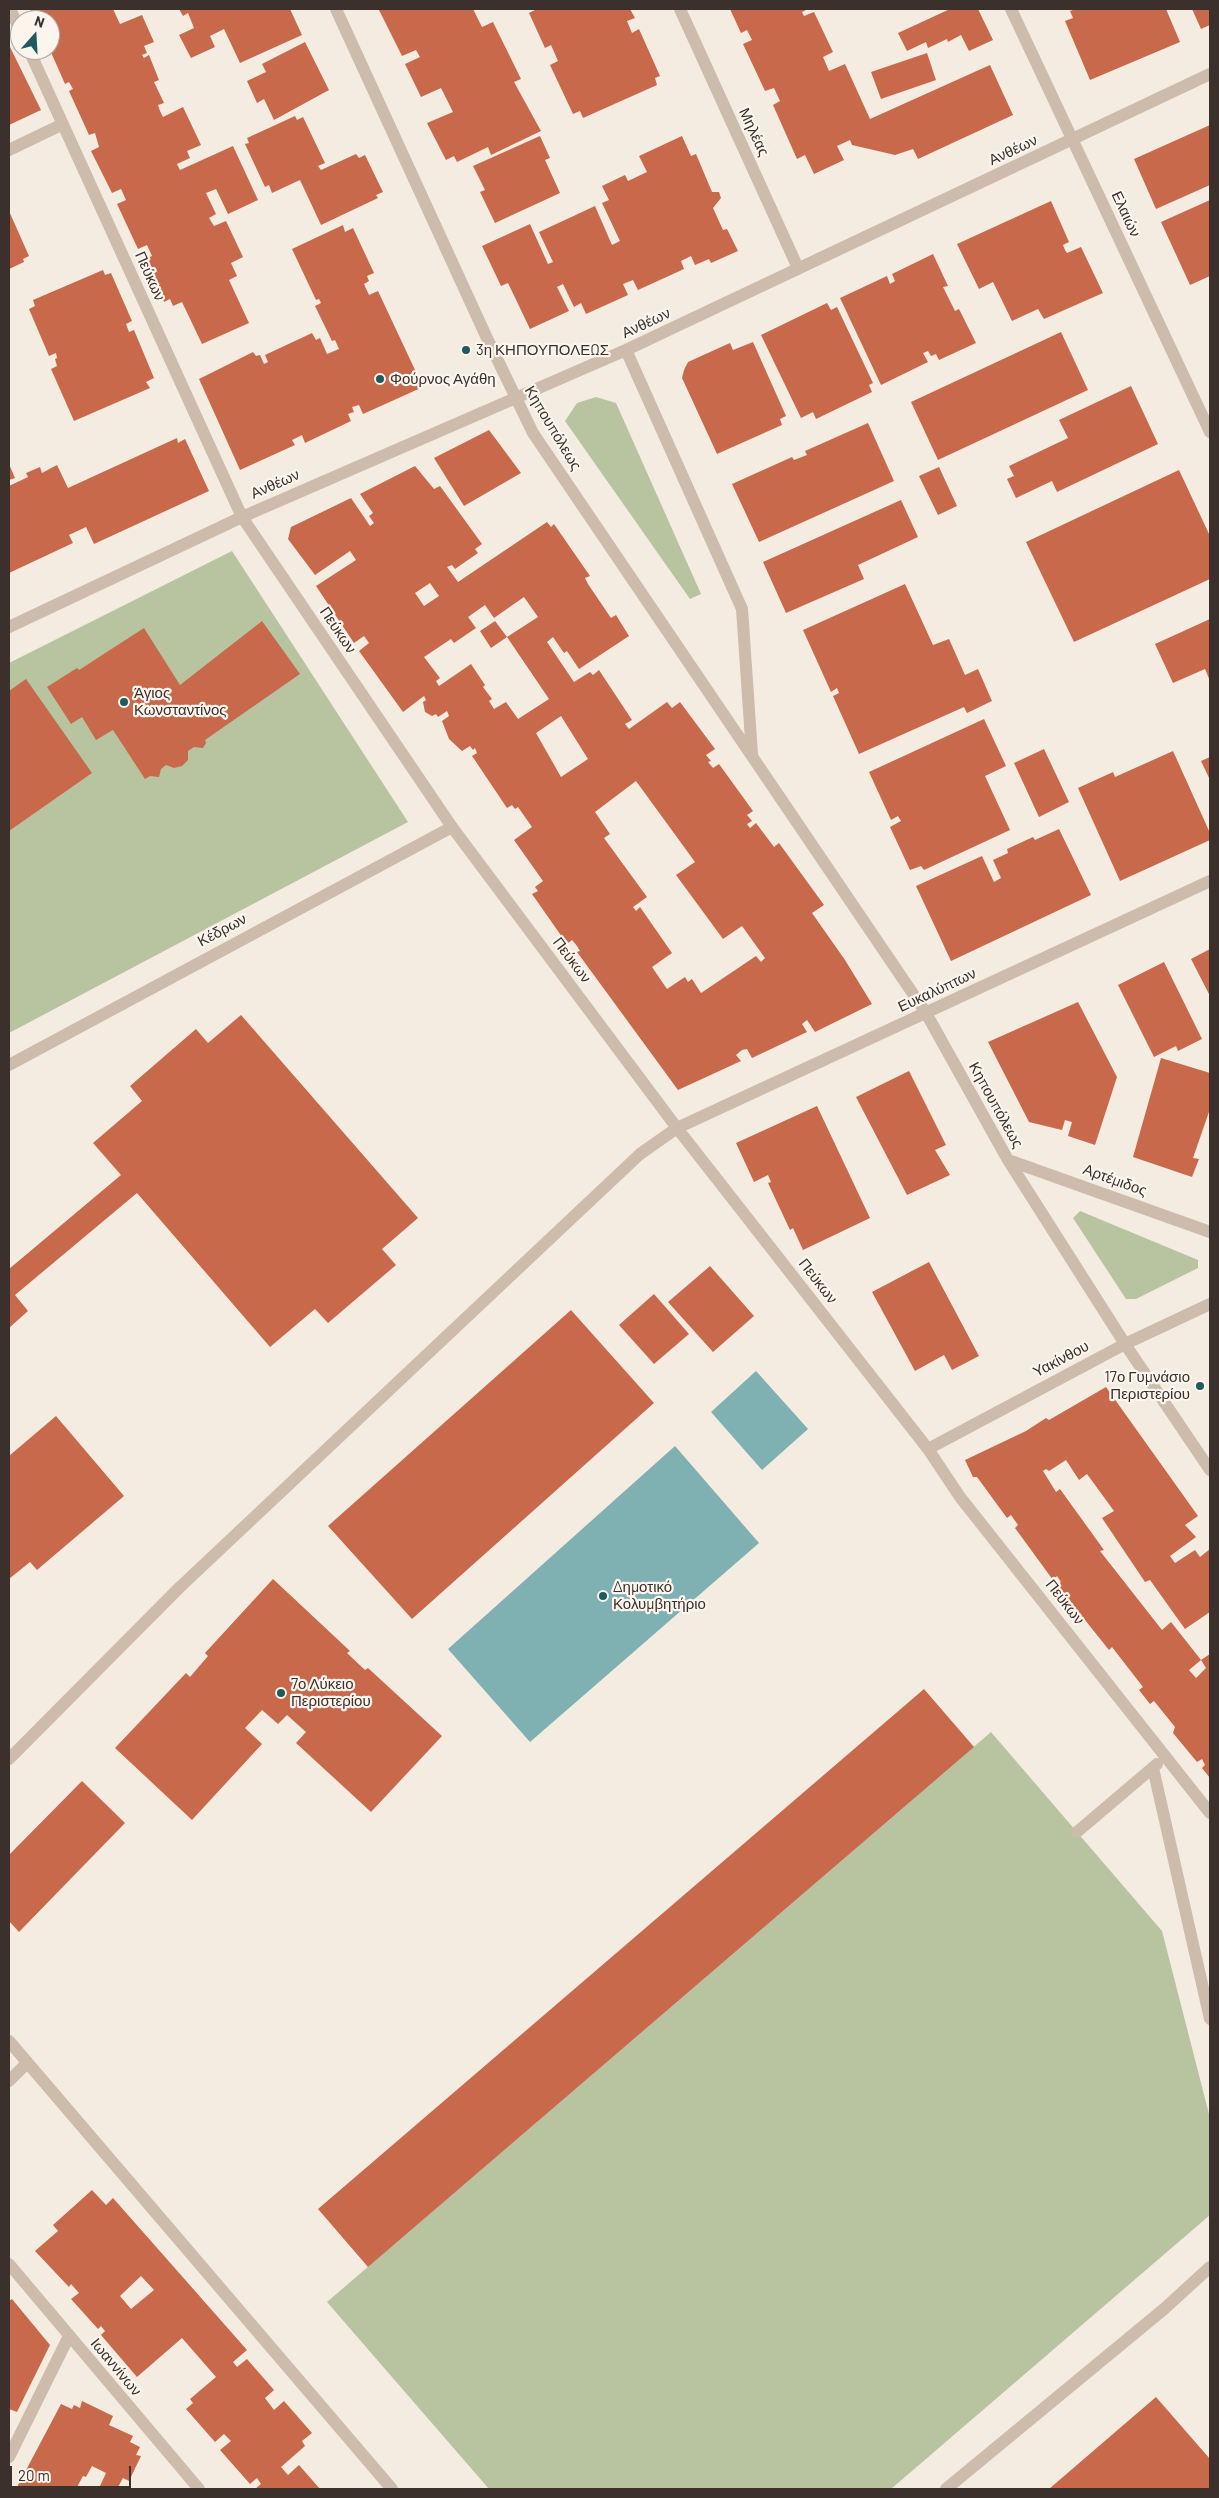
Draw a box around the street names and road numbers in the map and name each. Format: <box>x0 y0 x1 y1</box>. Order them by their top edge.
street label: Μηλέας <box>735 105 773 159</box>
street label: Ανθέων <box>986 131 1040 169</box>
street label: Ελαιών <box>1108 188 1144 240</box>
street label: Πεύκων <box>131 248 169 304</box>
street label: Ανθέων <box>619 304 673 342</box>
street label: Κηπουπόλεως <box>521 382 585 474</box>
street label: Ανθέων <box>248 465 302 503</box>
street label: Πεύκων <box>316 603 360 657</box>
street label: Κέδρων <box>194 910 250 950</box>
street label: Πεύκων <box>549 934 595 986</box>
street label: Ευκαλύπτων <box>895 964 979 1016</box>
street label: Κηπουπόλεως <box>965 1059 1027 1151</box>
street label: Αρτέμιδος <box>1081 1160 1149 1200</box>
street label: Πεύκων <box>795 1255 841 1307</box>
street label: Υακίνθου <box>1030 1337 1092 1381</box>
street label: Πεύκων <box>1042 1576 1088 1628</box>
street label: Ιωαννίνων <box>87 2335 145 2399</box>

